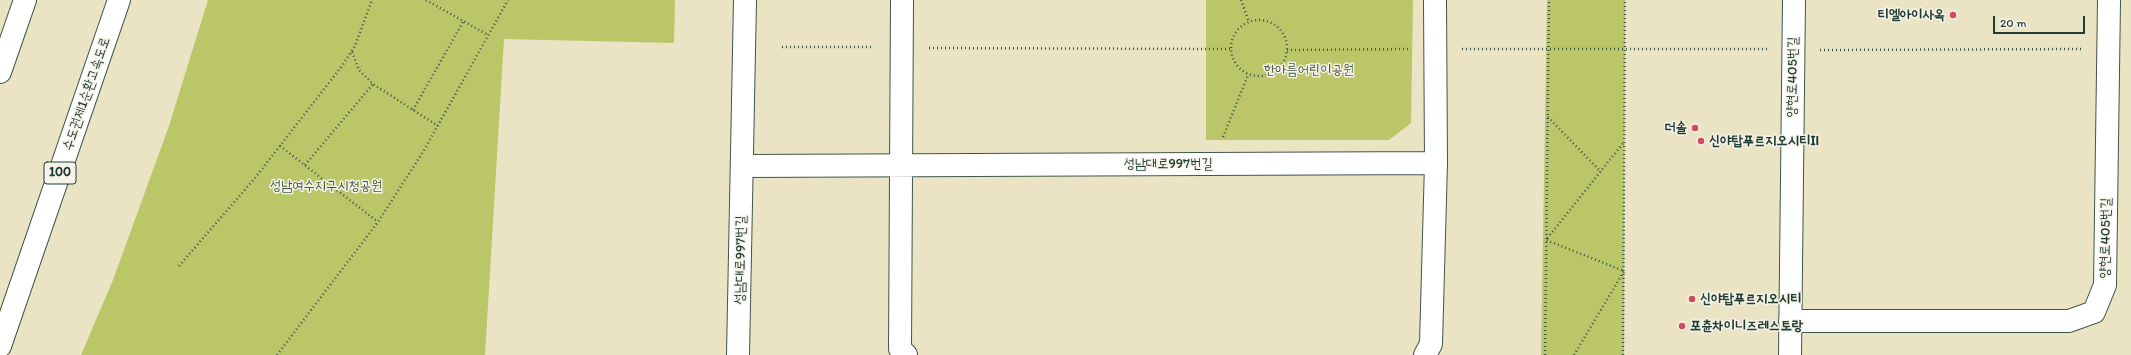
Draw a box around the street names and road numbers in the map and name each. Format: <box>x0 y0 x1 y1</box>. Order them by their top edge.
street label: 수도권제1순환고속도로 <box>60 35 114 153</box>
street label: 양현로405번길 <box>1784 37 1802 117</box>
street label: 성남대로997번길 <box>1123 156 1213 172</box>
road number: 100 <box>44 162 76 184</box>
street label: 양현로405번길 <box>2097 198 2115 278</box>
street label: 성남대로997번길 <box>732 215 750 305</box>

